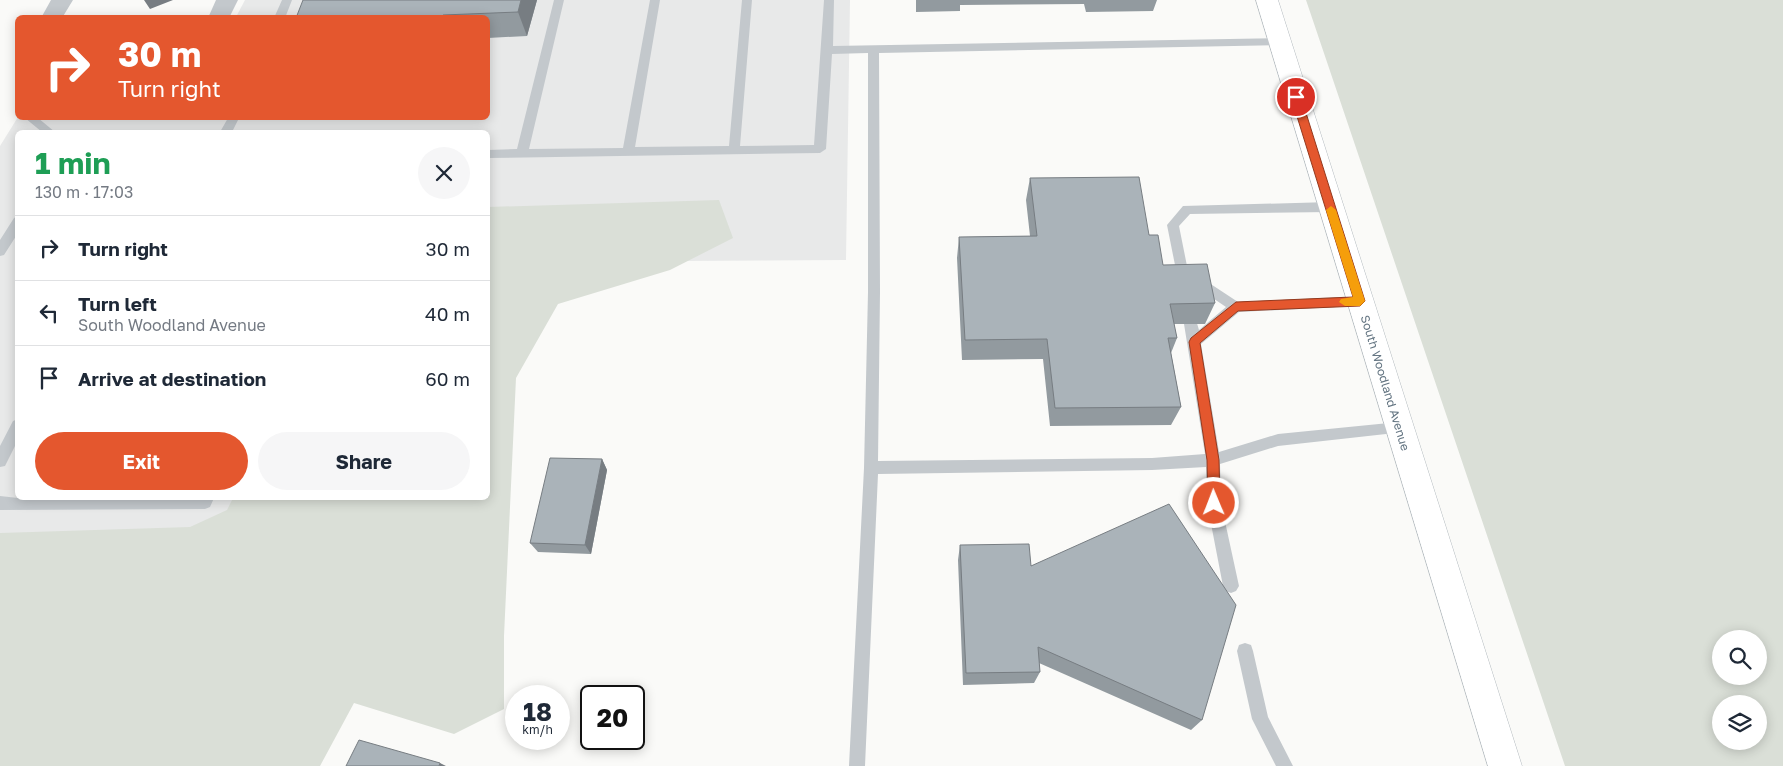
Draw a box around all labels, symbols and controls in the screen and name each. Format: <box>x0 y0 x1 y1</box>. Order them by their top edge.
text: 30 m <box>118 33 201 75</box>
icon: right <box>35 35 100 100</box>
text: Turn right <box>118 75 221 102</box>
pin <box>1275 76 1317 118</box>
icon: arrive <box>1282 83 1310 111</box>
text: 1 min <box>35 145 111 181</box>
button: close <box>418 147 470 199</box>
text: 130 m · 17:03 <box>35 182 133 202</box>
icon: right <box>35 234 63 262</box>
text: Turn right <box>78 237 168 260</box>
text: 30 m <box>426 237 470 260</box>
text: Turn left <box>78 292 157 315</box>
icon: left <box>35 299 63 327</box>
text: 40 m <box>425 302 470 325</box>
street label: South Woodland Avenue <box>1358 313 1413 452</box>
text: South Woodland Avenue <box>78 315 266 335</box>
icon: arrive <box>35 364 63 392</box>
text: Arrive at destination <box>78 367 266 390</box>
text: 60 m <box>425 367 470 390</box>
button: Exit <box>35 432 248 490</box>
button: Share <box>258 432 470 490</box>
position arrow <box>1187 476 1239 528</box>
map controls <box>1712 630 1767 750</box>
button: search <box>1712 630 1767 685</box>
speed limit sign: 20 <box>580 685 645 750</box>
button: layers <box>1712 695 1767 750</box>
text: 18 <box>523 696 552 727</box>
text: km/h <box>522 722 553 737</box>

